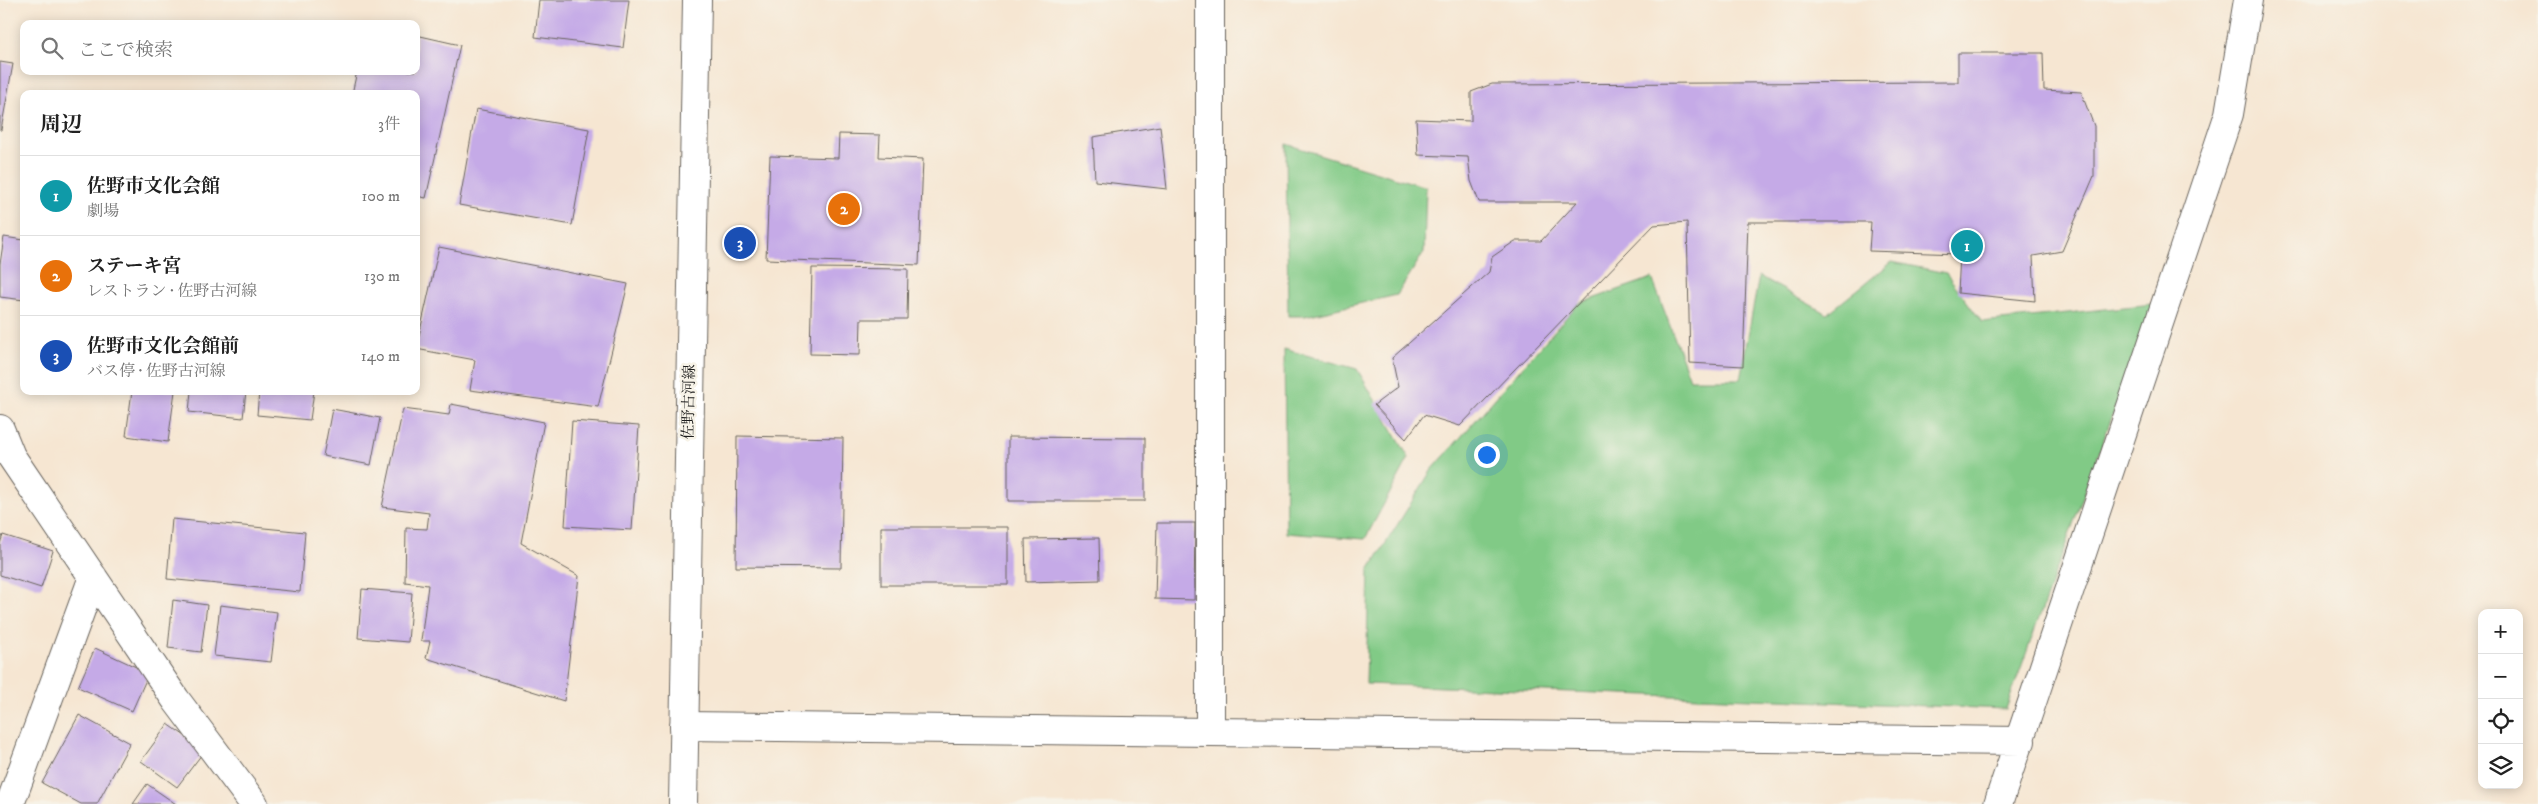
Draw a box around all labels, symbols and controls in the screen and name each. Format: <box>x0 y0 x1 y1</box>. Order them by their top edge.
search box <box>20 20 420 75</box>
icon: search <box>38 34 66 62</box>
text: ここで検索 <box>78 39 173 62</box>
text: 周辺 <box>40 112 82 138</box>
text: 3件 <box>378 114 400 134</box>
text: 佐野市文化会館 <box>87 175 220 198</box>
text: 1 <box>53 186 59 206</box>
text: 100 m <box>362 186 400 206</box>
pin: 2 <box>828 190 860 228</box>
text: 劇場 <box>87 201 119 221</box>
pin: 3 <box>724 224 756 262</box>
pin: 1 <box>1951 227 1983 265</box>
text: ステーキ宮 <box>87 255 182 278</box>
text: 2 <box>52 266 60 286</box>
text: 130 m <box>364 266 400 286</box>
text: レストラン · 佐野古河線 <box>87 281 257 301</box>
text: 佐野市文化会館前 <box>87 335 239 358</box>
text: 3 <box>53 346 59 366</box>
text: 140 m <box>361 346 400 366</box>
text: バス停 · 佐野古河線 <box>87 361 226 381</box>
street label: 佐野古河線 <box>679 364 699 440</box>
your location <box>1474 442 1500 468</box>
map controls <box>2478 609 2523 789</box>
button: + <box>2478 609 2523 654</box>
button: − <box>2478 654 2523 699</box>
button: locate <box>2478 699 2523 744</box>
button: layers <box>2478 744 2523 789</box>

